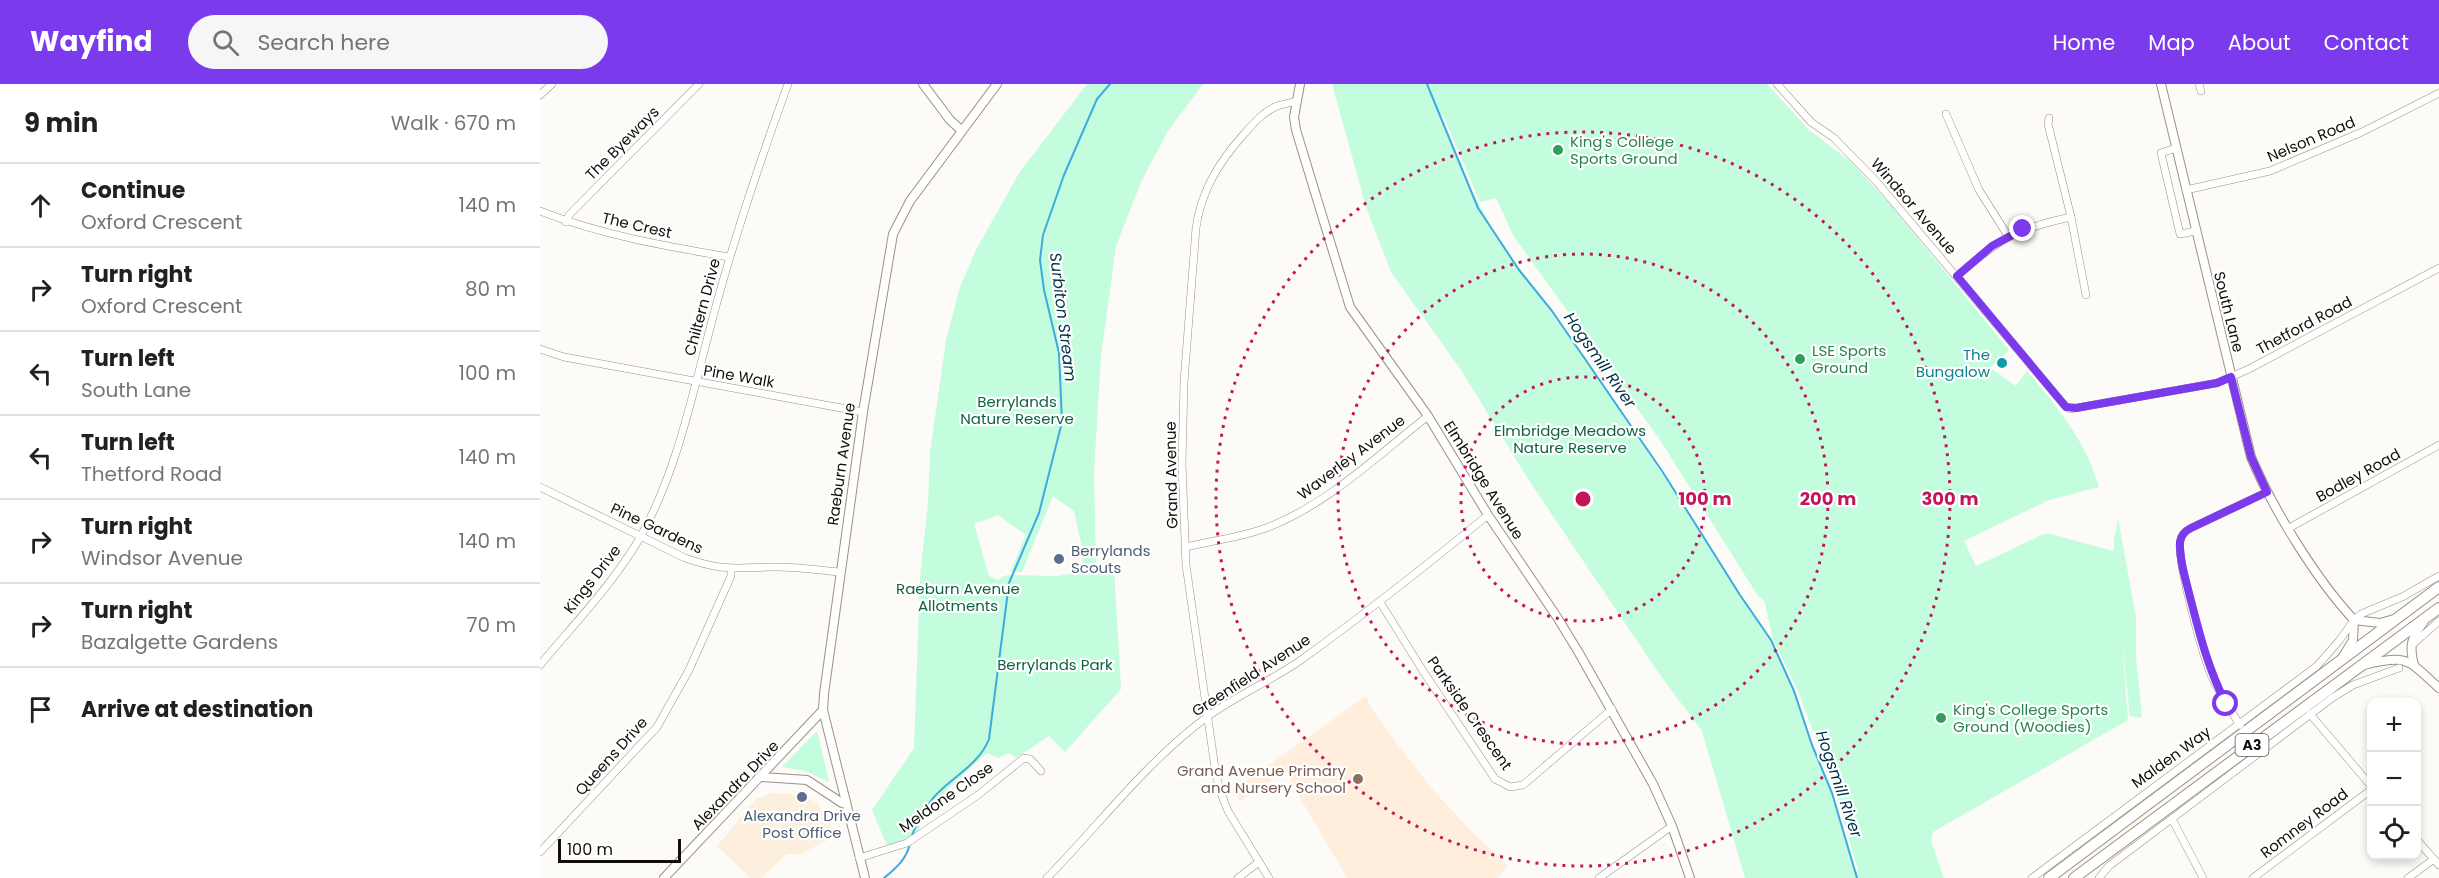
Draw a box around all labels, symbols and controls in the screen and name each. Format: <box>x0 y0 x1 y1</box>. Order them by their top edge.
search box <box>188 15 608 69</box>
text: Wayfind <box>30 22 152 61</box>
icon: search <box>209 26 242 59</box>
text: Search here <box>257 27 390 58</box>
text: Home <box>2053 28 2115 57</box>
text: Map <box>2148 28 2195 57</box>
text: About <box>2228 28 2291 57</box>
text: Contact <box>2324 28 2409 57</box>
street label: The Byeways <box>580 101 664 185</box>
text: 9 min <box>24 105 98 141</box>
text: Walk · 670 m <box>391 109 516 137</box>
street label: Nelson Road <box>2264 111 2358 167</box>
place label: King's College Sports Ground <box>1570 131 1678 169</box>
marker: King's College Sports Ground <box>1551 143 1565 157</box>
street label: Windsor Avenue <box>1866 153 1962 259</box>
text: Continue <box>81 175 185 206</box>
icon: ahead <box>24 189 57 222</box>
text: 140 m <box>459 191 516 219</box>
street label: The Crest <box>600 207 674 243</box>
text: Oxford Crescent <box>81 208 242 236</box>
route end <box>2009 215 2035 241</box>
water label: Surbiton Stream <box>1044 251 1082 383</box>
street label: Chiltern Drive <box>679 256 725 358</box>
text: Turn right <box>81 259 192 290</box>
street label: South Lane <box>2209 269 2249 355</box>
icon: right <box>24 273 57 306</box>
text: 80 m <box>465 275 516 303</box>
street label: Thetford Road <box>2252 291 2356 359</box>
text: Oxford Crescent <box>81 292 242 320</box>
water label: Hogsmill River <box>1558 308 1642 413</box>
place label: LSE Sports Ground <box>1812 340 1887 378</box>
text: Turn left <box>81 343 175 374</box>
place label: The Bungalow <box>1916 344 1991 382</box>
marker: LSE Sports Ground <box>1793 352 1807 366</box>
marker: The Bungalow <box>1995 356 2009 370</box>
icon: left <box>24 357 57 390</box>
text: 100 m <box>459 359 516 387</box>
street label: Pine Walk <box>702 359 776 393</box>
text: South Lane <box>81 376 191 404</box>
park label: Berrylands Nature Reserve <box>960 391 1074 429</box>
street label: Raeburn Avenue <box>822 401 860 527</box>
street label: Waverley Avenue <box>1293 410 1409 504</box>
street label: Elmbridge Avenue <box>1439 417 1529 543</box>
park label: Elmbridge Meadows Nature Reserve <box>1494 420 1646 458</box>
street label: Grand Avenue <box>1160 421 1182 529</box>
text: Turn left <box>81 427 175 458</box>
icon: left <box>24 441 57 474</box>
text: 140 m <box>459 443 516 471</box>
street label: Bodley Road <box>2312 443 2404 507</box>
text: Thetford Road <box>81 460 222 488</box>
text: 100 m <box>1678 486 1732 511</box>
text: 200 m <box>1800 486 1856 511</box>
text: 300 m <box>1921 486 1979 511</box>
centre of rings <box>1573 489 1593 509</box>
street label: Pine Gardens <box>607 497 707 559</box>
text: Turn right <box>81 511 192 542</box>
icon: right <box>24 525 57 558</box>
text: 140 m <box>459 527 516 555</box>
street label: Kings Drive <box>559 540 625 618</box>
place label: Berrylands Scouts <box>1071 540 1151 578</box>
text: Windsor Avenue <box>81 544 243 572</box>
marker: Berrylands Scouts <box>1052 552 1066 566</box>
park label: Raeburn Avenue Allotments <box>896 578 1020 616</box>
text: Turn right <box>81 595 192 626</box>
icon: right <box>24 609 57 642</box>
text: 70 m <box>467 611 516 639</box>
text: Bazalgette Gardens <box>81 628 278 656</box>
street label: Greenfield Avenue <box>1188 629 1314 721</box>
street label: Parkside Crescent <box>1423 652 1517 774</box>
park label: Berrylands Park <box>997 654 1113 675</box>
route start <box>2212 690 2238 716</box>
icon: arrive <box>24 693 57 726</box>
text: Arrive at destination <box>81 694 313 725</box>
map controls <box>2367 698 2421 860</box>
button: + <box>2367 698 2421 752</box>
place label: King's College Sports Ground (Woodies) <box>1953 699 2109 737</box>
marker: King's College Sports Ground (Woodies) <box>1934 711 1948 725</box>
street label: Queens Drive <box>570 712 652 800</box>
street label: Malden Way <box>2127 721 2215 793</box>
water label: Hogsmill River <box>1810 727 1868 842</box>
road number: A3 <box>2236 734 2268 756</box>
street label: Alexandra Drive <box>687 735 783 835</box>
button: − <box>2367 752 2421 806</box>
street label: Meldone Close <box>895 757 997 837</box>
place label: Grand Avenue Primary and Nursery School <box>1177 760 1347 798</box>
marker: Grand Avenue Primary and Nursery School <box>1351 772 1365 786</box>
street label: Romney Road <box>2256 783 2352 863</box>
marker: Alexandra Drive Post Office <box>795 790 809 804</box>
place label: Alexandra Drive Post Office <box>743 805 861 843</box>
button: locate <box>2367 806 2421 860</box>
scale bar <box>558 836 681 864</box>
text: 100 m <box>567 838 613 861</box>

